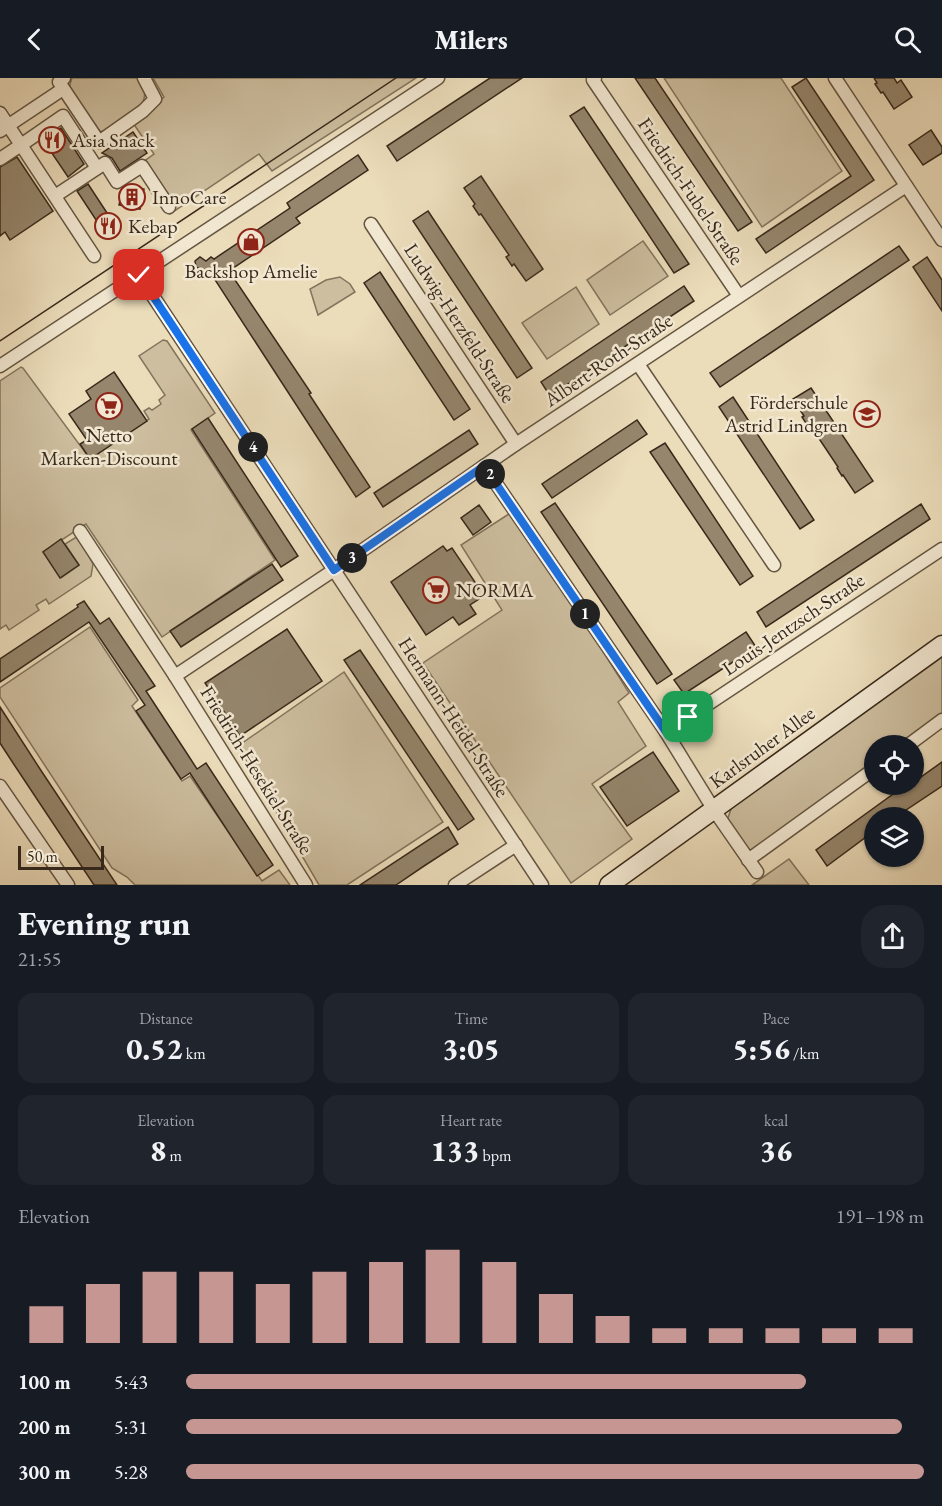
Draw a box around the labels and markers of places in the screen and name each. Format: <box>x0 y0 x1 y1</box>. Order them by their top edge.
restaurant icon: Asia Snack <box>37 125 67 155</box>
place label: Asia Snack <box>71 127 155 153</box>
building icon: InnoCare <box>117 182 147 212</box>
place label: InnoCare <box>152 184 227 210</box>
restaurant icon: Kebap <box>93 211 123 241</box>
place label: Kebap <box>128 213 178 239</box>
shop icon: Backshop Amelie <box>236 227 266 257</box>
pin <box>113 249 164 300</box>
place label: Backshop Amelie <box>185 258 318 284</box>
place label: Förderschule Astrid Lindgren <box>724 389 848 438</box>
supermarket icon: Netto Marken-Discount <box>94 391 124 421</box>
school or university icon: Förderschule Astrid Lindgren <box>852 399 882 429</box>
place label: Netto Marken-Discount <box>41 422 178 471</box>
pin: 4 <box>238 432 268 462</box>
pin: 2 <box>475 459 505 489</box>
pin: 3 <box>337 543 367 573</box>
supermarket icon: NORMA <box>421 575 451 605</box>
place label: NORMA <box>456 577 533 603</box>
pin: 1 <box>570 599 600 629</box>
pin <box>662 691 713 742</box>

